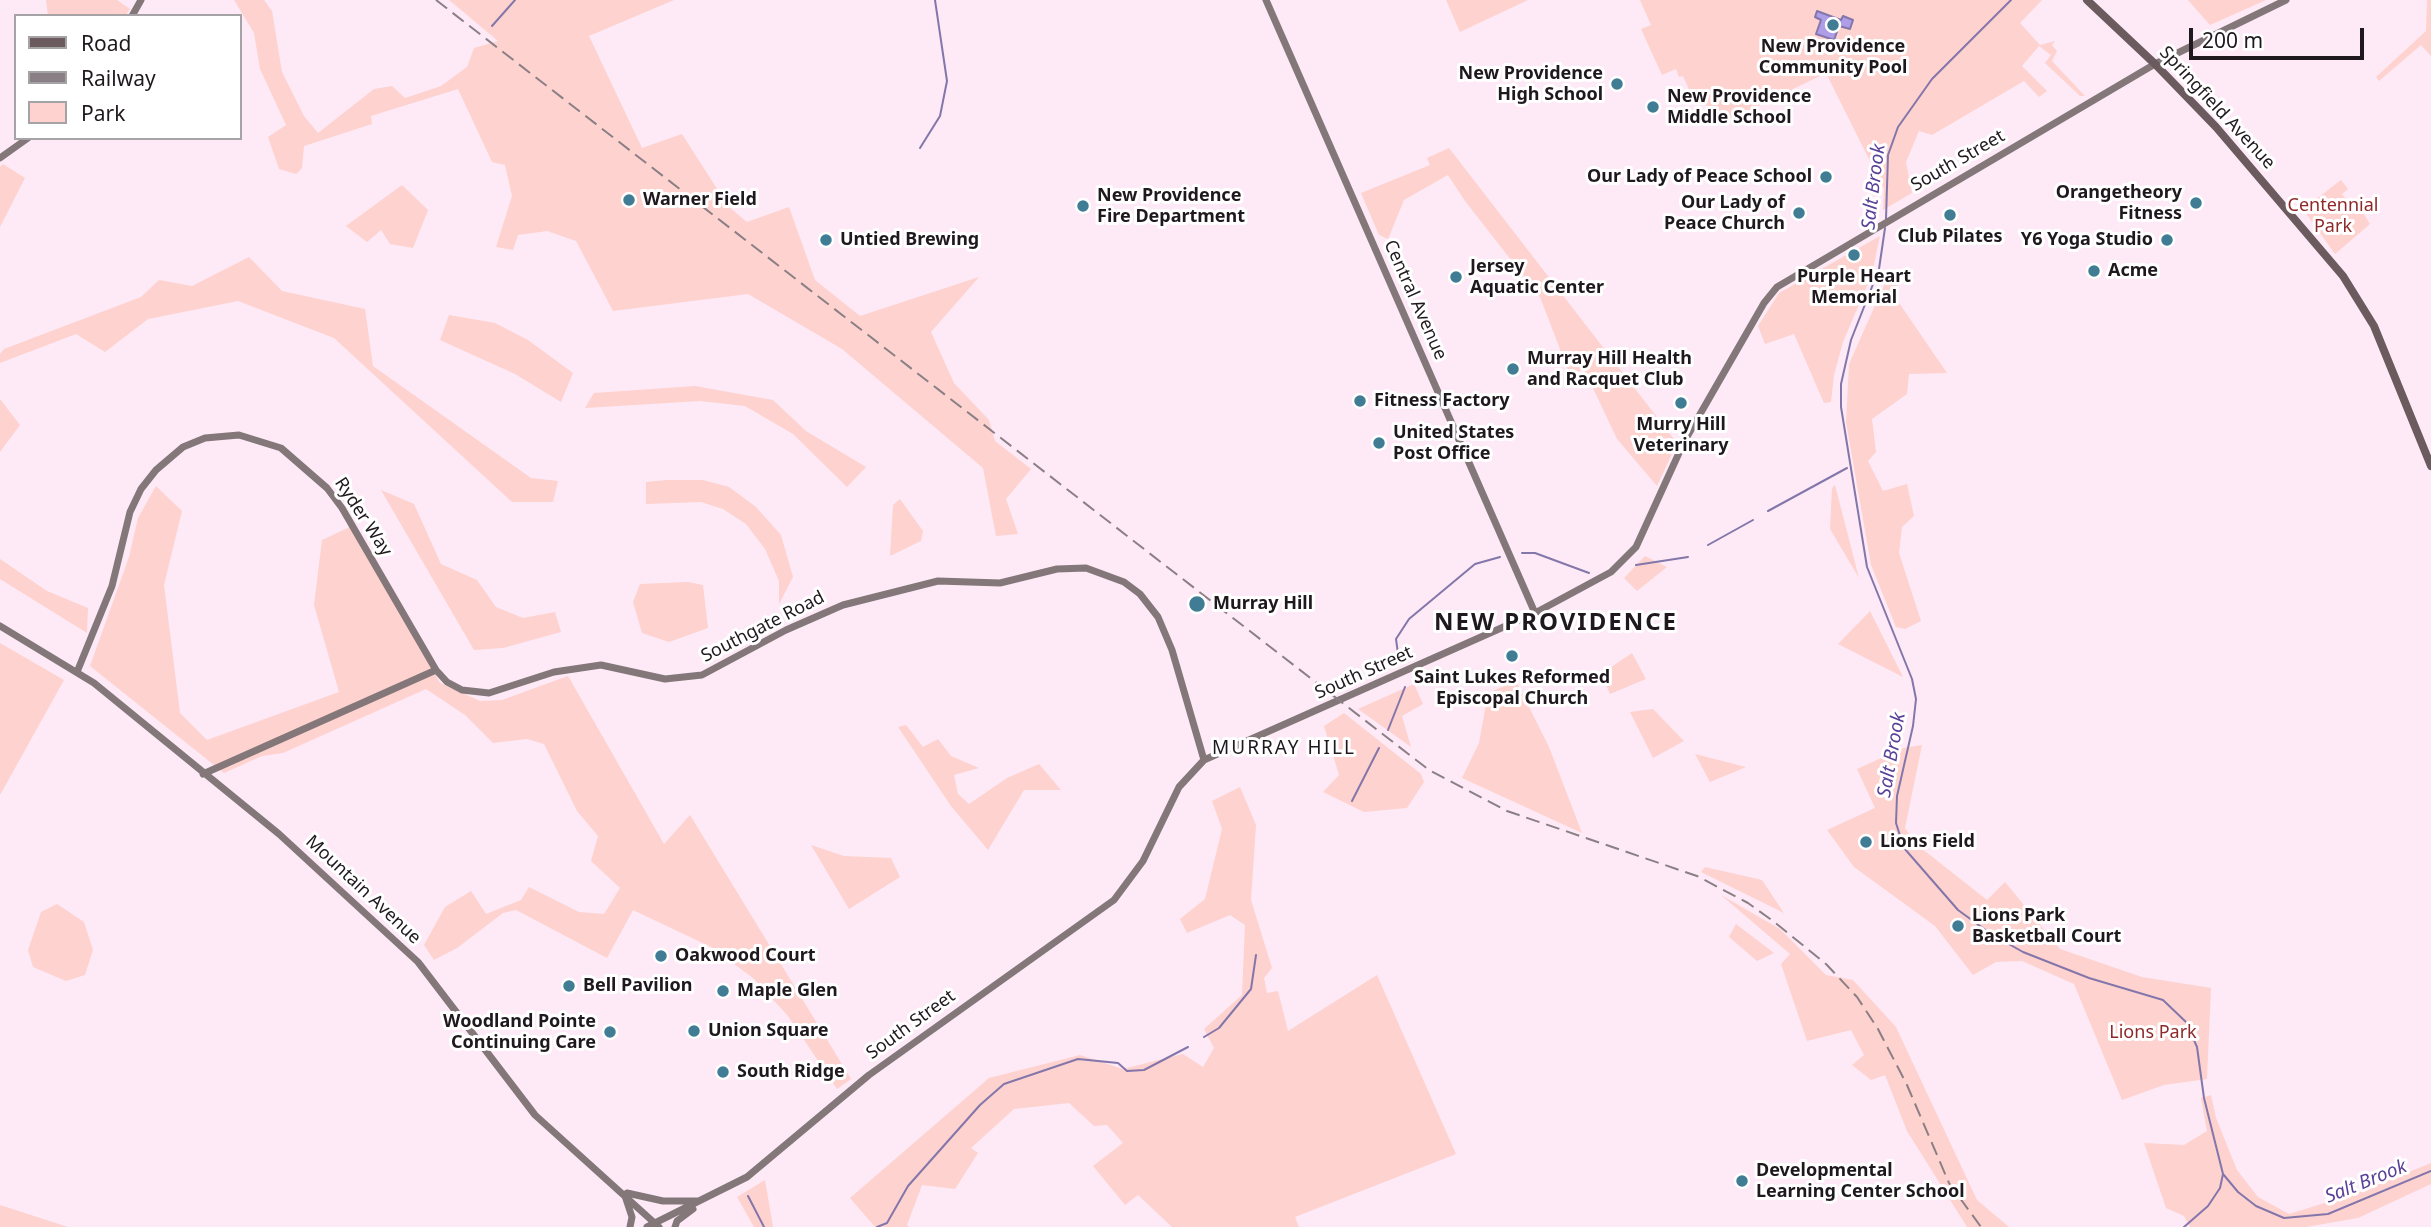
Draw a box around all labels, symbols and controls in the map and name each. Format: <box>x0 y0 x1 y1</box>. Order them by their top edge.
legend <box>14 14 242 140</box>
scale bar <box>2193 14 2368 58</box>
marker: New Providence Community Pool <box>1825 17 1841 33</box>
text: 200 m <box>2202 26 2263 54</box>
text: Road <box>81 29 131 57</box>
place label: New Providence Community Pool <box>1759 36 1907 78</box>
street label: Springfield Avenue <box>2155 42 2279 174</box>
place label: New Providence High School <box>1459 63 1603 106</box>
text: Railway <box>81 64 156 92</box>
marker: New Providence High School <box>1609 76 1625 92</box>
place label: New Providence Middle School <box>1667 86 1811 128</box>
text: Park <box>81 99 125 127</box>
marker: New Providence Middle School <box>1645 99 1661 115</box>
street label: South Street <box>1907 126 2009 196</box>
water label: Salt Brook <box>1857 143 1891 231</box>
place label: Our Lady of Peace School <box>1587 166 1812 188</box>
marker: Our Lady of Peace School <box>1818 169 1834 185</box>
place label: Orangetheory Fitness <box>2056 182 2182 224</box>
place label: New Providence Fire Department <box>1097 185 1245 228</box>
place label: Warner Field <box>643 189 757 211</box>
marker: Warner Field <box>621 192 637 208</box>
place label: Our Lady of Peace Church <box>1664 192 1785 234</box>
marker: Orangetheory Fitness <box>2188 195 2204 211</box>
park label: Centennial Park <box>2288 195 2378 238</box>
marker: New Providence Fire Department <box>1075 198 1091 214</box>
marker: Our Lady of Peace Church <box>1791 205 1807 221</box>
marker: Club Pilates <box>1942 207 1958 223</box>
place label: Club Pilates <box>1898 226 2002 248</box>
place label: Untied Brewing <box>840 229 979 251</box>
place label: Y6 Yoga Studio <box>2021 229 2153 251</box>
marker: Untied Brewing <box>818 232 834 248</box>
marker: Y6 Yoga Studio <box>2159 232 2175 248</box>
street label: Central Avenue <box>1379 237 1451 363</box>
marker: Purple Heart Memorial <box>1846 247 1862 263</box>
place label: Jersey Aquatic Center <box>1470 256 1604 298</box>
place label: Acme <box>2108 260 2158 282</box>
marker: Acme <box>2086 263 2102 279</box>
place label: Purple Heart Memorial <box>1797 266 1911 308</box>
marker: Jersey Aquatic Center <box>1448 269 1464 285</box>
place label: Murray Hill Health and Racquet Club <box>1527 348 1692 390</box>
marker: Murray Hill Health and Racquet Club <box>1505 361 1521 377</box>
place label: Fitness Factory <box>1374 390 1510 412</box>
marker: Fitness Factory <box>1352 393 1368 409</box>
marker: Murry Hill Veterinary <box>1673 395 1689 411</box>
place label: Murry Hill Veterinary <box>1634 414 1728 457</box>
place label: United States Post Office <box>1393 422 1514 464</box>
marker: United States Post Office <box>1371 435 1387 451</box>
street label: Ryder Way <box>330 474 396 560</box>
street label: Southgate Road <box>698 587 828 667</box>
place label: Murray Hill <box>1213 593 1313 615</box>
marker: Murray Hill <box>1187 594 1207 614</box>
district label: NEW PROVIDENCE <box>1436 609 1676 637</box>
street label: South Street <box>1312 642 1416 704</box>
marker: Saint Lukes Reformed Episcopal Church <box>1504 648 1520 664</box>
place label: Saint Lukes Reformed Episcopal Church <box>1414 667 1610 710</box>
water label: Salt Brook <box>1873 711 1911 799</box>
district label: MURRAY HILL <box>1213 738 1355 760</box>
street label: Mountain Avenue <box>301 831 425 949</box>
place label: Lions Field <box>1880 831 1975 853</box>
marker: Lions Field <box>1858 834 1874 850</box>
place label: Lions Park Basketball Court <box>1972 905 2121 948</box>
marker: Lions Park Basketball Court <box>1950 918 1966 934</box>
place label: Oakwood Court <box>675 945 816 967</box>
marker: Oakwood Court <box>653 948 669 964</box>
place label: Bell Pavilion <box>583 975 692 997</box>
marker: Bell Pavilion <box>561 978 577 994</box>
place label: Maple Glen <box>737 980 838 1002</box>
marker: Maple Glen <box>715 983 731 999</box>
street label: South Street <box>862 986 960 1064</box>
place label: Woodland Pointe Continuing Care <box>443 1011 596 1054</box>
place label: Union Square <box>708 1020 829 1042</box>
park label: Lions Park <box>2109 1022 2197 1044</box>
marker: Union Square <box>686 1023 702 1039</box>
marker: Woodland Pointe Continuing Care <box>602 1024 618 1040</box>
place label: South Ridge <box>737 1061 845 1083</box>
marker: South Ridge <box>715 1064 731 1080</box>
water label: Salt Brook <box>2322 1155 2410 1209</box>
place label: Developmental Learning Center School <box>1756 1160 1965 1202</box>
marker: Developmental Learning Center School <box>1734 1173 1750 1189</box>

